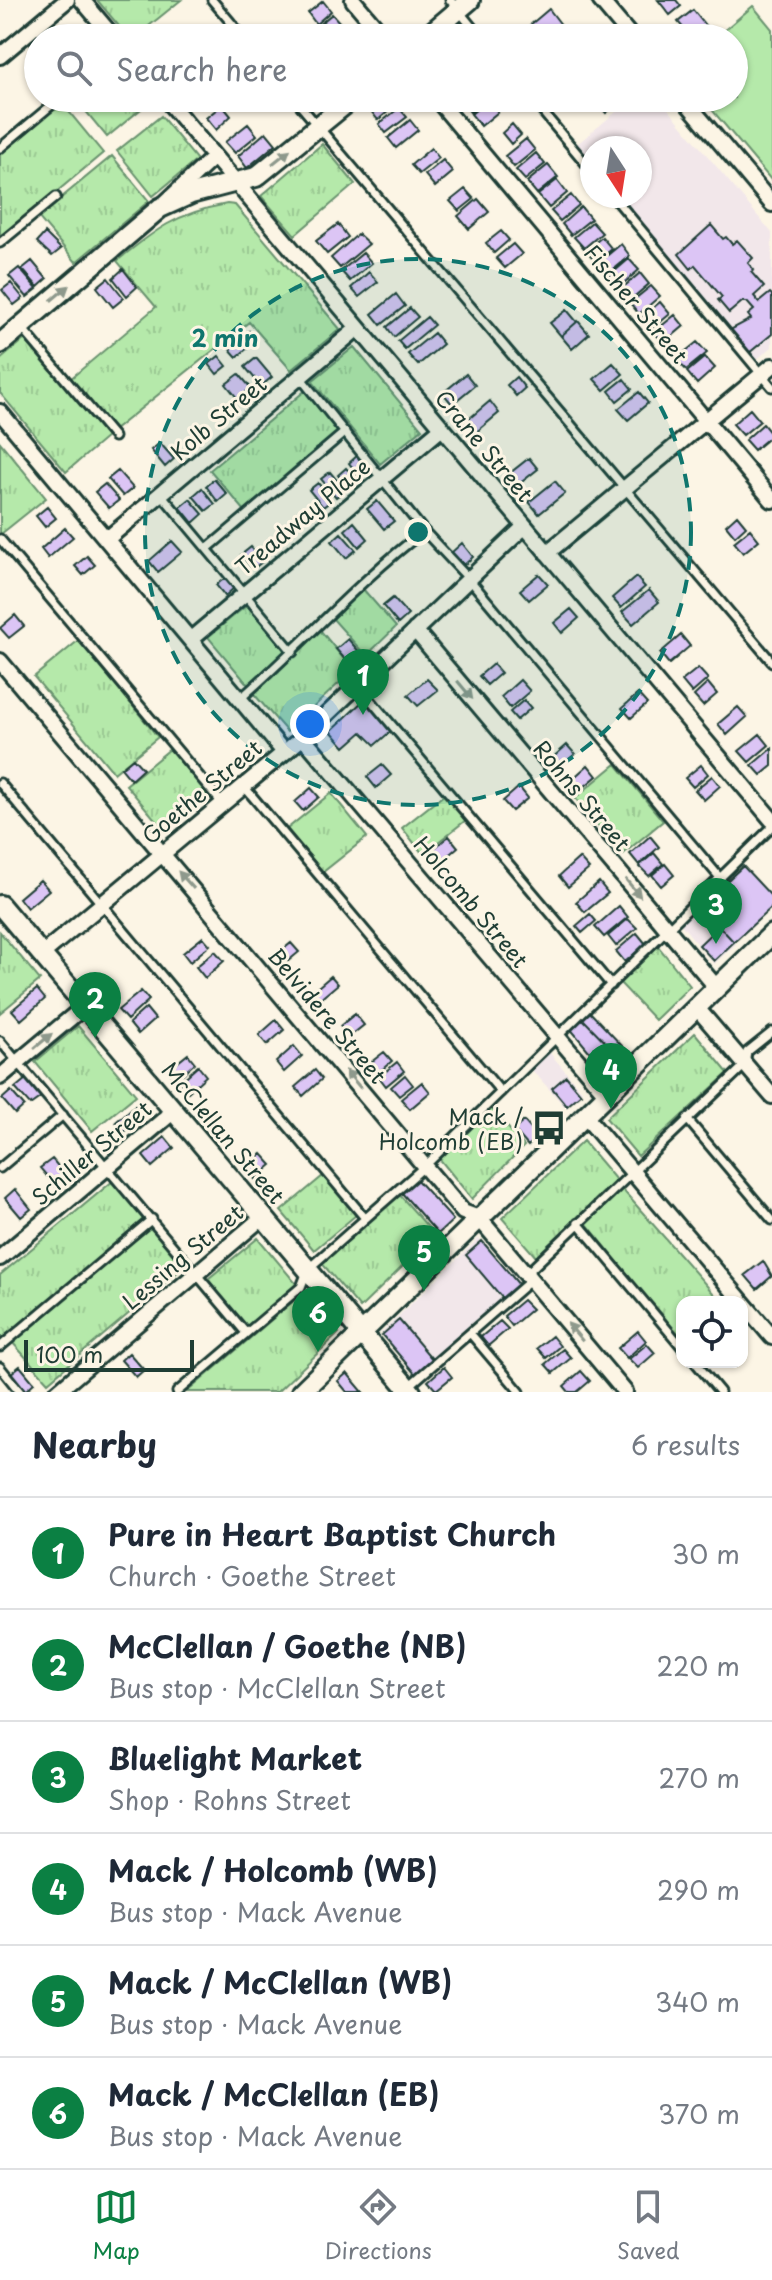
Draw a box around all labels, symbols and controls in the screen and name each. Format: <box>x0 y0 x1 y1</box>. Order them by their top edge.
search box <box>24 24 748 112</box>
icon: search <box>52 46 96 90</box>
text: Search here <box>116 46 288 91</box>
north arrow <box>580 136 652 208</box>
one-way arrow <box>271 149 291 165</box>
street label: Fischer Street <box>577 236 697 370</box>
one-way arrow <box>49 285 69 302</box>
text: 2 min <box>191 319 259 355</box>
street label: Kolb Street <box>163 367 273 467</box>
street label: Crane Street <box>428 382 542 508</box>
street label: Treadway Place <box>227 450 377 582</box>
centre of rings <box>404 518 432 546</box>
pin: 1 <box>337 649 389 715</box>
one-way arrow <box>456 679 473 699</box>
your location <box>290 704 330 744</box>
street label: Goethe Street <box>134 731 268 851</box>
street label: Rohns Street <box>527 732 639 858</box>
street label: Holcomb Street <box>407 828 537 974</box>
one-way arrow <box>177 870 195 889</box>
one-way arrow <box>624 878 641 898</box>
pin: 3 <box>690 878 742 944</box>
street label: Belvidere Street <box>261 940 395 1090</box>
pin: 2 <box>69 972 121 1038</box>
one-way arrow <box>32 1033 52 1050</box>
pin: 4 <box>585 1043 637 1109</box>
street label: McClellan Street <box>155 1054 293 1210</box>
one-way arrow <box>345 1069 362 1089</box>
street label: Schiller Street <box>24 1092 158 1212</box>
place label: Mack / Holcomb (EB) <box>379 1099 523 1157</box>
bus stop icon: Mack / Holcomb (EB) <box>530 1109 568 1147</box>
street label: Lessing Street <box>114 1195 250 1317</box>
pin: 5 <box>398 1225 450 1291</box>
pin: 6 <box>292 1286 344 1352</box>
map controls <box>676 1296 748 1368</box>
button: locate <box>676 1296 748 1368</box>
one-way arrow <box>567 1322 584 1342</box>
scale bar <box>24 1336 194 1372</box>
text: 100 m <box>36 1337 103 1370</box>
text: Nearby <box>32 1418 157 1470</box>
text: 6 results <box>631 1425 740 1464</box>
text: Pure in Heart Baptist Church <box>108 1511 556 1556</box>
text: 1 <box>52 1534 64 1573</box>
text: 30 m <box>672 1534 740 1573</box>
text: Church · Goethe Street <box>108 1556 396 1595</box>
text: McClellan / Goethe (NB) <box>108 1623 466 1668</box>
text: 2 <box>49 1646 67 1685</box>
text: 220 m <box>656 1646 740 1685</box>
text: Bus stop · McClellan Street <box>108 1668 446 1707</box>
text: Bluelight Market <box>108 1735 362 1780</box>
text: 3 <box>49 1758 67 1797</box>
text: 270 m <box>659 1758 740 1797</box>
text: Shop · Rohns Street <box>108 1780 351 1819</box>
text: Mack / Holcomb (WB) <box>108 1847 438 1892</box>
text: 4 <box>49 1870 67 1909</box>
text: 290 m <box>657 1870 740 1909</box>
text: Bus stop · Mack Avenue <box>108 1892 402 1931</box>
text: Mack / McClellan (WB) <box>108 1959 452 2004</box>
text: 5 <box>50 1982 66 2021</box>
text: 340 m <box>655 1982 740 2021</box>
text: Bus stop · Mack Avenue <box>108 2004 402 2043</box>
text: Mack / McClellan (EB) <box>108 2071 440 2116</box>
text: 6 <box>49 2094 67 2133</box>
text: 370 m <box>658 2094 740 2133</box>
text: Bus stop · Mack Avenue <box>108 2116 402 2155</box>
tab: Map <box>93 2185 140 2266</box>
tab: Directions <box>325 2185 432 2266</box>
tab: Saved <box>617 2185 679 2266</box>

